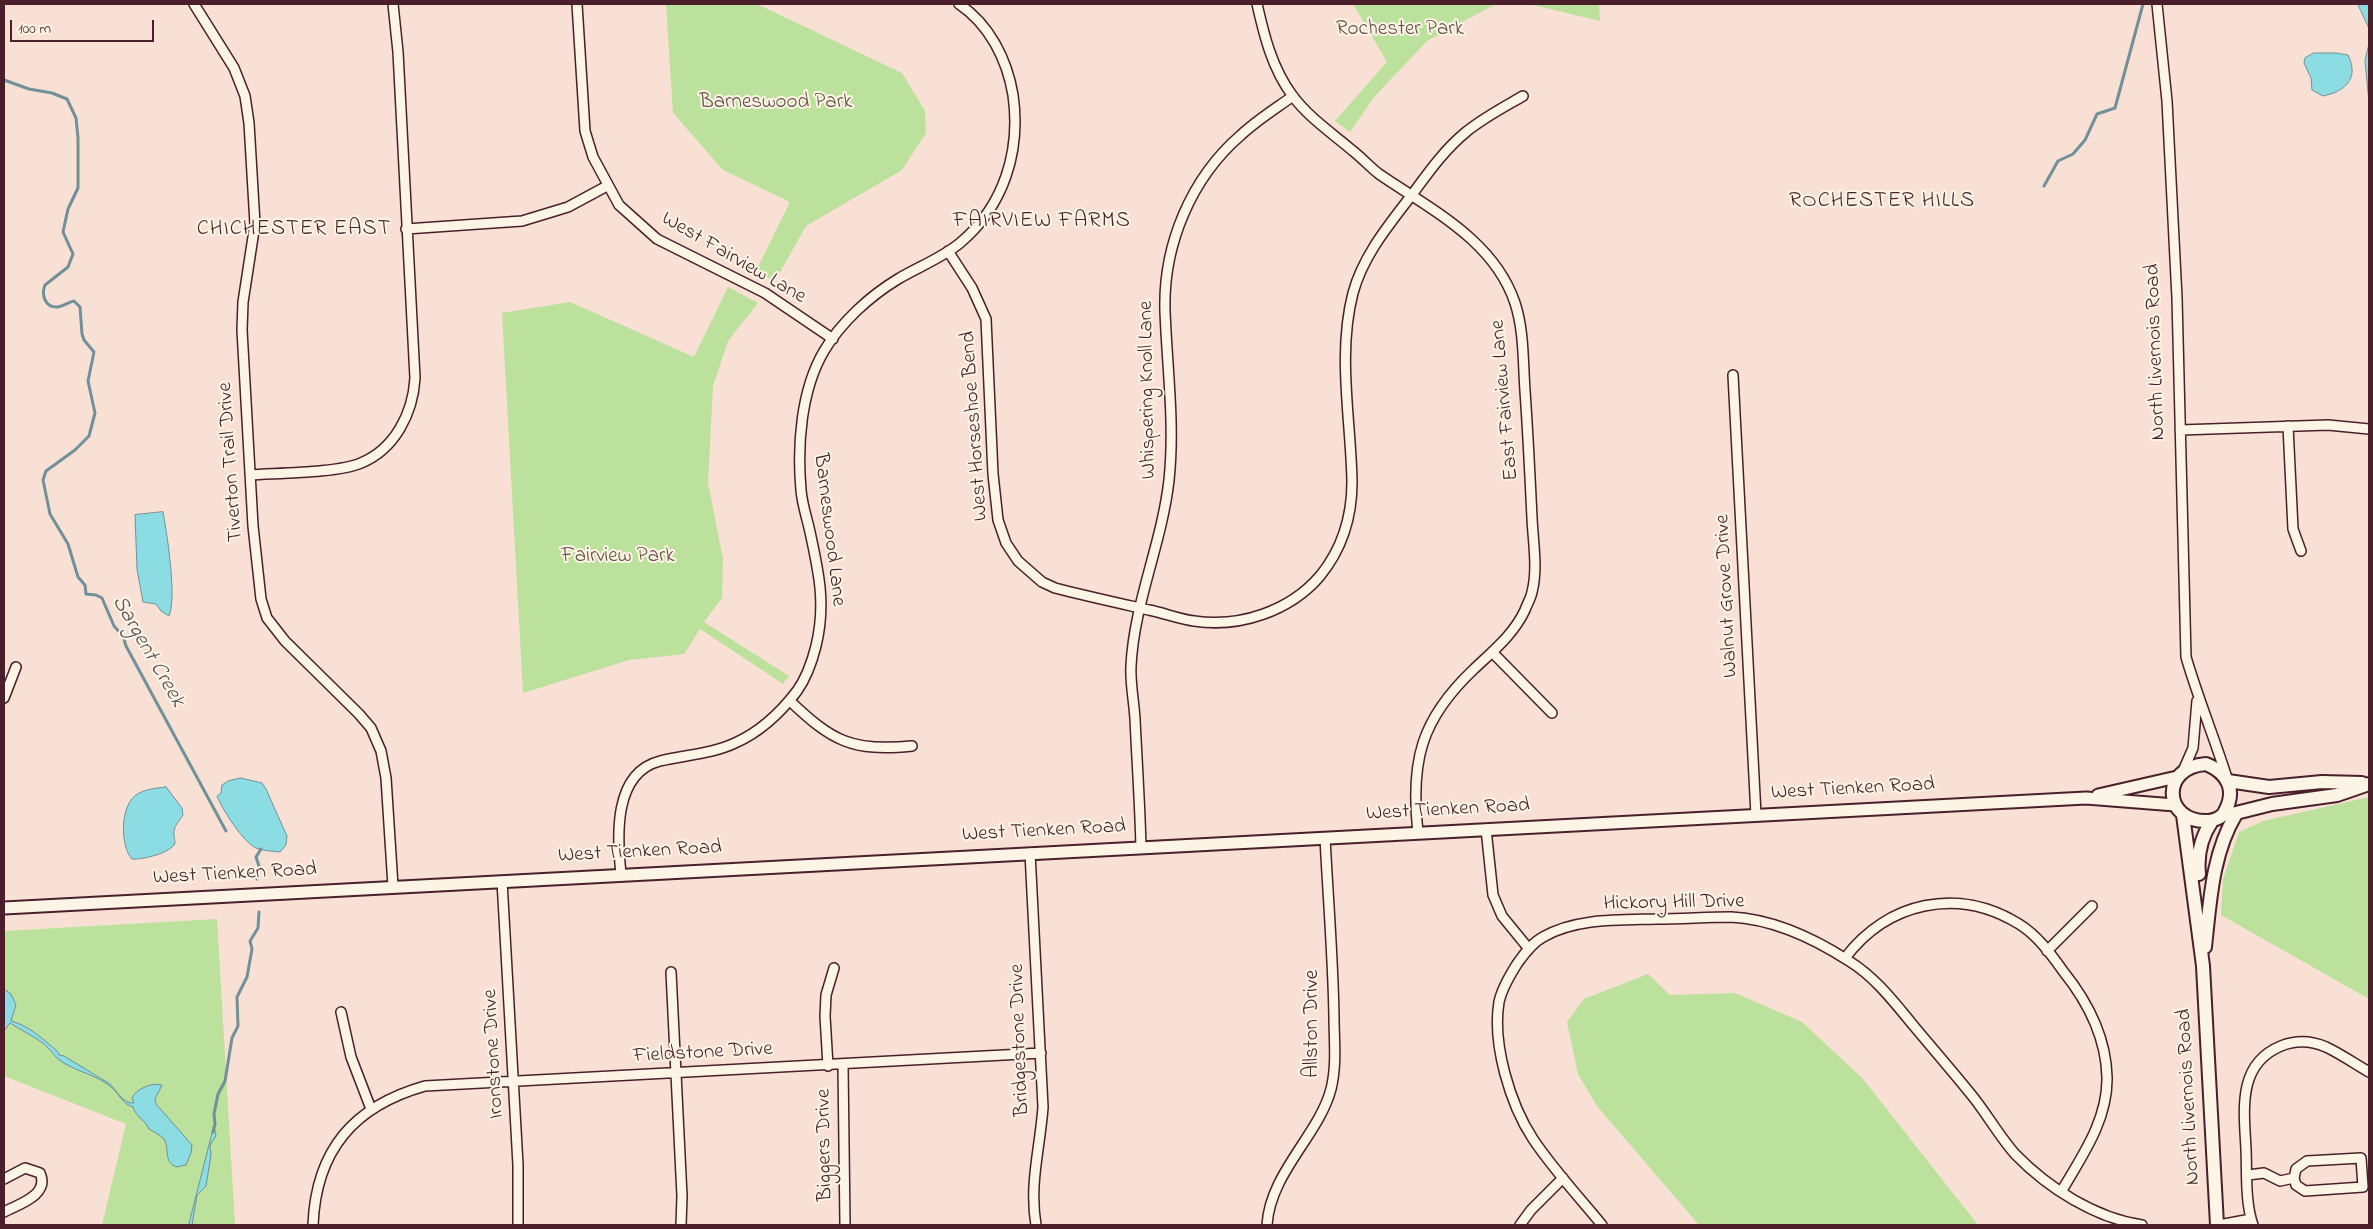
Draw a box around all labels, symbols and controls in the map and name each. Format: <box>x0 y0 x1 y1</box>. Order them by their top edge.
scale bar <box>12 10 156 42</box>
text: 100 m <box>18 18 51 40</box>
park label: Rochester Park <box>1336 18 1464 44</box>
park label: Barneswood Park <box>700 91 852 117</box>
district label: ROCHESTER HILLS <box>1787 189 1977 215</box>
street label: West Fairview Lane <box>656 207 810 311</box>
district label: FAIRVIEW FARMS <box>951 209 1133 235</box>
district label: CHICHESTER EAST <box>195 217 393 243</box>
street label: North Livernois Road <box>2141 263 2173 441</box>
street label: Whispering Knoll Lane <box>1135 300 1163 480</box>
street label: East Fairview Lane <box>1486 318 1526 482</box>
street label: West Horseshoe Bend <box>957 330 995 522</box>
street label: Tiverton Trail Drive <box>214 381 250 543</box>
street label: Barneswood Lane <box>806 452 850 608</box>
street label: Walnut Grove Drive <box>1711 514 1745 678</box>
park label: Fairview Park <box>561 545 675 571</box>
water label: Sargent Creek <box>104 591 190 713</box>
street label: West Tienken Road <box>1770 773 1936 807</box>
street label: West Tienken Road <box>1365 794 1531 828</box>
street label: West Tienken Road <box>961 815 1127 849</box>
street label: West Tienken Road <box>557 836 723 870</box>
street label: West Tienken Road <box>152 858 318 892</box>
street label: Hickory Hill Drive <box>1603 890 1745 918</box>
street label: Bridgestone Drive <box>1006 963 1036 1117</box>
street label: Allston Drive <box>1301 970 1327 1078</box>
street label: Ironstone Drive <box>479 988 511 1120</box>
street label: North Livernois Road <box>2173 1008 2207 1186</box>
street label: Fieldstone Drive <box>633 1038 773 1070</box>
street label: Biggers Drive <box>812 1089 840 1201</box>

